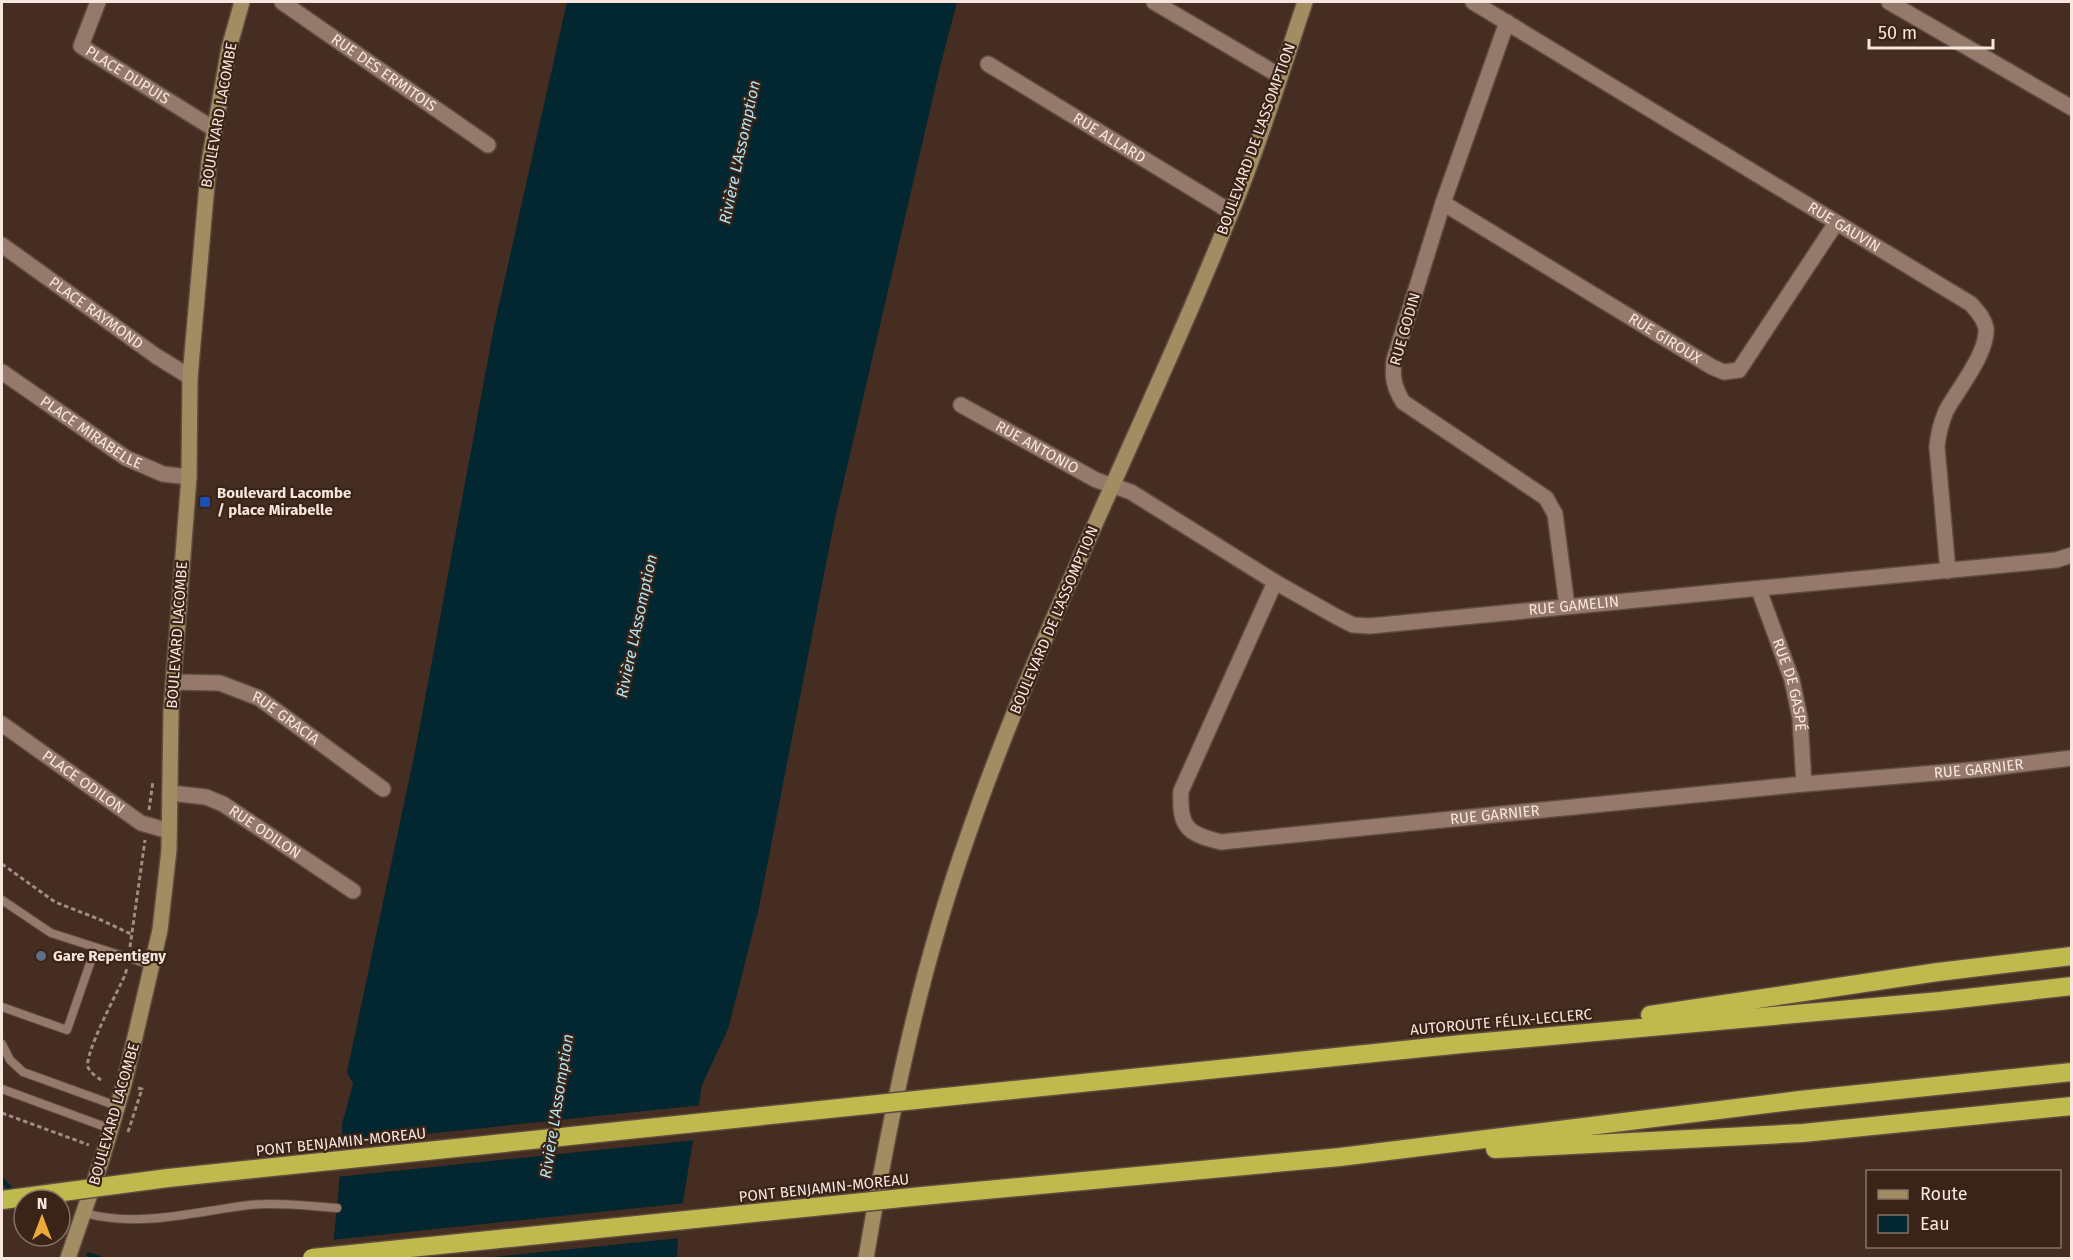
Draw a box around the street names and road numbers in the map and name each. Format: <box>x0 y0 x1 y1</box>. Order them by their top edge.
street label: RUE DES ERMITOIS <box>328 30 440 115</box>
street label: BOULEVARD LACOMBE <box>197 41 241 189</box>
street label: BOULEVARD DE L'ASSOMPTION <box>1213 41 1299 237</box>
street label: PLACE DUPUIS <box>82 42 173 108</box>
street label: RUE ALLARD <box>1070 109 1149 167</box>
street label: RUE GAUVIN <box>1804 198 1884 256</box>
street label: PLACE RAYMOND <box>45 273 147 353</box>
street label: RUE GODIN <box>1386 290 1424 368</box>
street label: RUE GIROUX <box>1625 309 1706 368</box>
street label: PLACE MIRABELLE <box>37 392 145 473</box>
street label: RUE ANTONIO <box>992 417 1082 478</box>
street label: BOULEVARD DE L'ASSOMPTION <box>1006 523 1102 717</box>
street label: BOULEVARD LACOMBE <box>163 561 191 709</box>
street label: RUE GAMELIN <box>1528 592 1620 619</box>
street label: RUE DE GASPÉ <box>1769 636 1810 732</box>
street label: RUE GRACIA <box>250 687 323 749</box>
street label: PLACE ODILON <box>39 747 128 817</box>
street label: RUE GARNIER <box>1933 755 2024 782</box>
street label: RUE GARNIER <box>1449 801 1540 828</box>
street label: RUE ODILON <box>225 802 304 863</box>
street label: AUTOROUTE FÉLIX-LECLERC <box>1409 1005 1593 1039</box>
street label: BOULEVARD LACOMBE <box>85 1041 143 1187</box>
street label: PONT BENJAMIN-MOREAU <box>255 1124 427 1160</box>
street label: PONT BENJAMIN-MOREAU <box>738 1170 910 1206</box>

